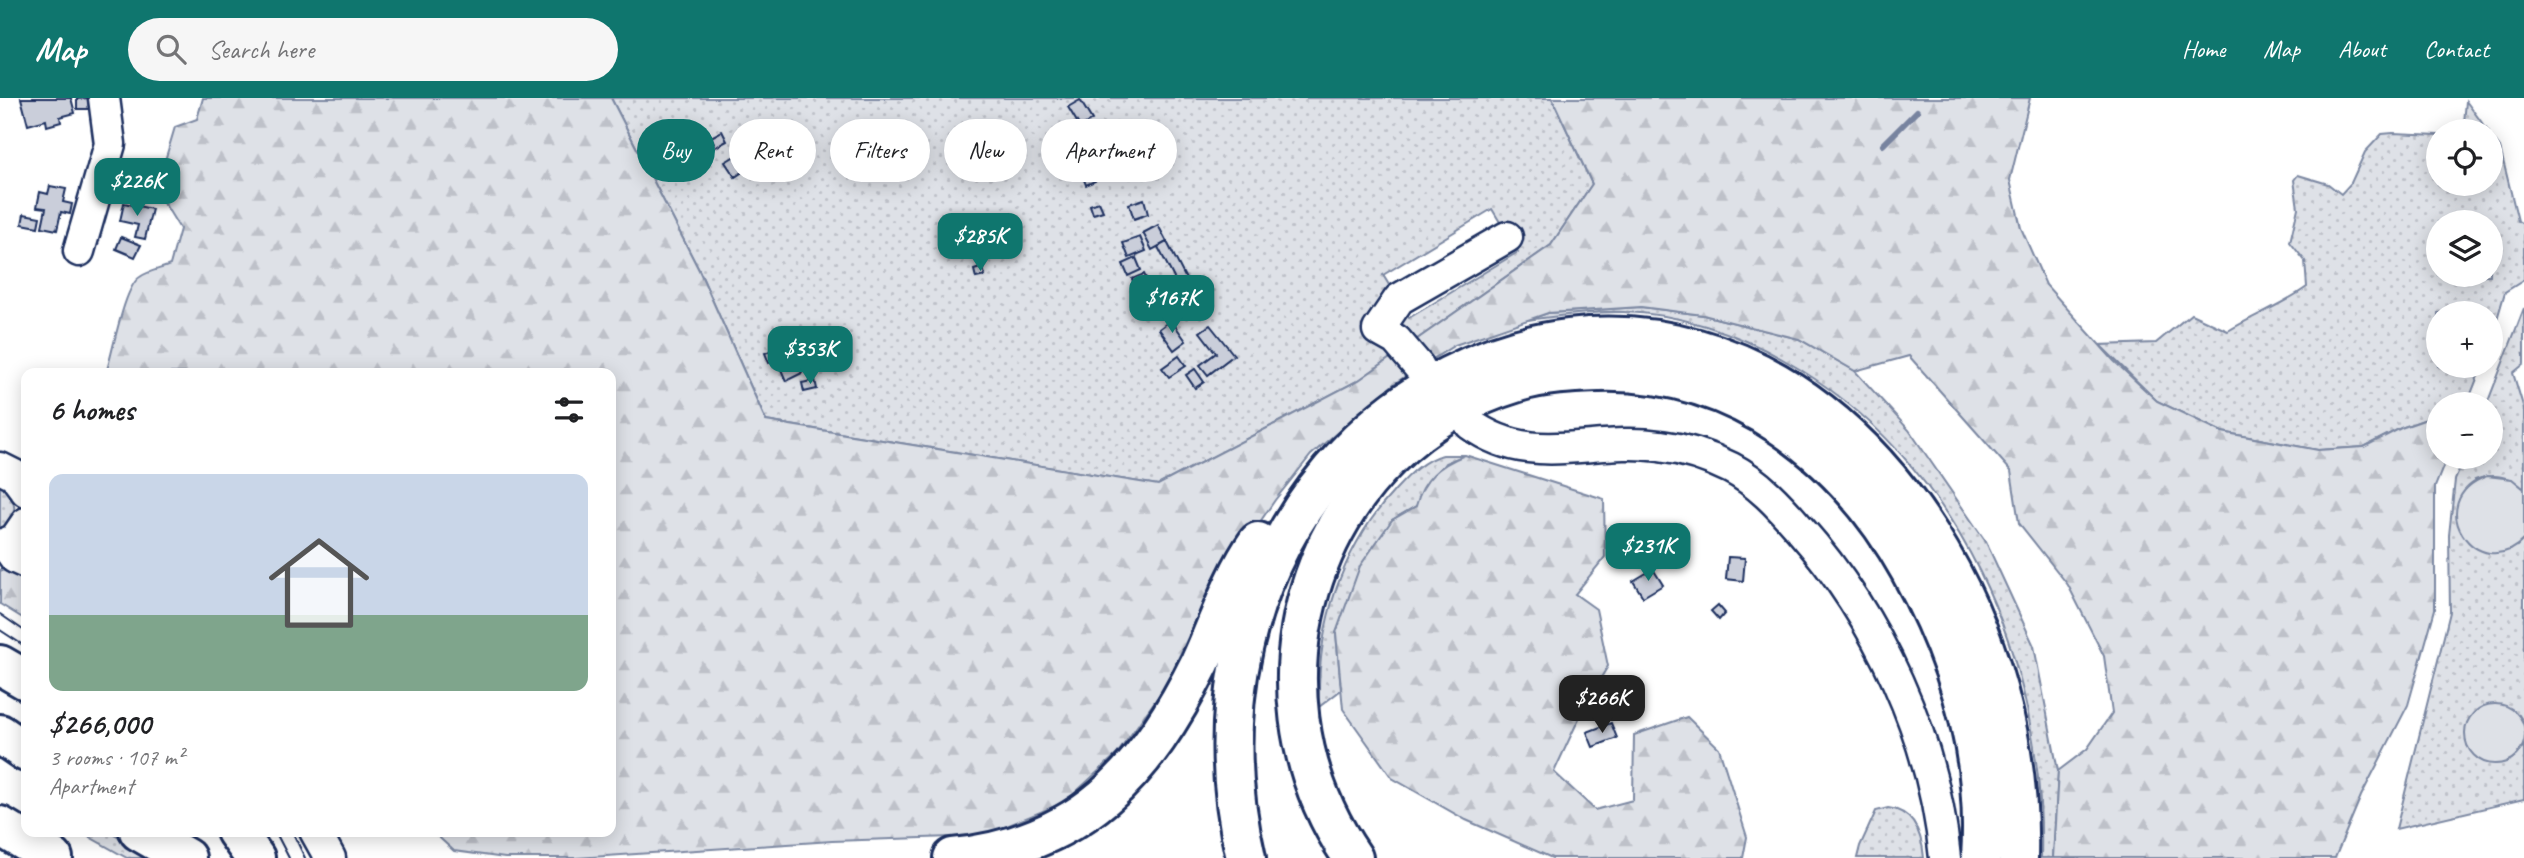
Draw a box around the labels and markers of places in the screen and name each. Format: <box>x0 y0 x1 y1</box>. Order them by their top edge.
pin: $226K <box>88 158 186 218</box>
pin: $285K <box>931 214 1029 273</box>
pin: $167K <box>1123 275 1221 335</box>
pin: $353K <box>761 327 859 386</box>
pin: $231K <box>1599 524 1697 583</box>
pin: $266K <box>1553 676 1651 735</box>

